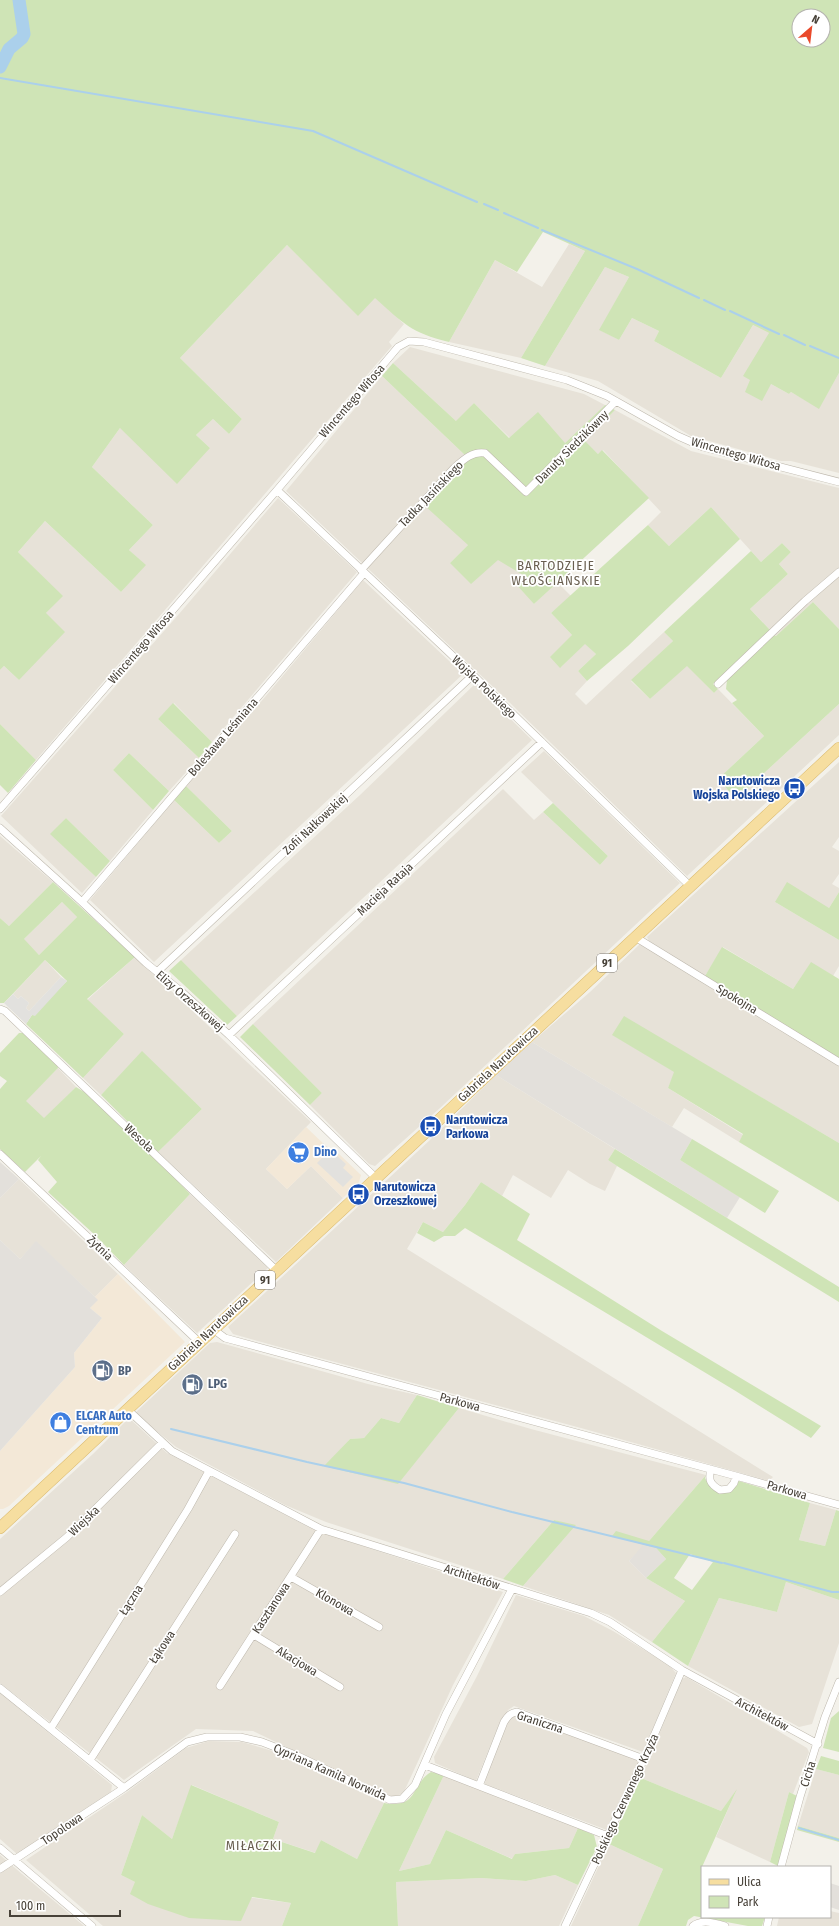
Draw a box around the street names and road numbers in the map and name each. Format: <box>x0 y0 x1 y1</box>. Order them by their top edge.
street label: Wincentego Witosa <box>316 361 388 441</box>
street label: Danuty Siedzikówny <box>532 407 612 487</box>
street label: Wincentego Witosa <box>689 434 783 474</box>
street label: Tadka Jasińskiego <box>396 458 466 530</box>
street label: Wincentego Witosa <box>105 607 177 687</box>
street label: Wojska Polskiego <box>449 653 519 721</box>
street label: Bolesława Leśmiana <box>185 695 261 779</box>
street label: Zofii Nałkowskiej <box>280 791 350 857</box>
street label: Macieja Rataja <box>354 860 416 918</box>
road number: 91 <box>597 954 617 972</box>
street label: Elizy Orzeszkowej <box>153 968 227 1034</box>
street label: Spokojna <box>714 981 760 1017</box>
street label: Gabriela Narutowicza <box>455 1023 541 1105</box>
street label: Wesoła <box>121 1121 157 1155</box>
street label: Żytnia <box>84 1232 117 1263</box>
road number: 91 <box>255 1271 275 1289</box>
street label: Gabriela Narutowicza <box>165 1292 251 1374</box>
street label: Parkowa <box>438 1390 482 1414</box>
street label: Parkowa <box>765 1478 809 1502</box>
street label: Wiejska <box>66 1503 102 1539</box>
street label: Architektów <box>442 1561 502 1593</box>
street label: Kasztanowa <box>249 1580 293 1636</box>
street label: Łączna <box>116 1582 146 1618</box>
street label: Klonowa <box>313 1585 357 1619</box>
street label: Łąkowa <box>146 1628 178 1666</box>
street label: Akacjowa <box>274 1643 320 1679</box>
street label: Architektów <box>733 1694 791 1734</box>
street label: Graniczna <box>515 1708 565 1736</box>
street label: Polskiego Czerwonego Krzyża <box>589 1731 661 1867</box>
street label: Cypriana Kamila Norwida <box>271 1741 389 1803</box>
street label: Cicha <box>797 1759 819 1789</box>
street label: Topolowa <box>39 1810 85 1848</box>

